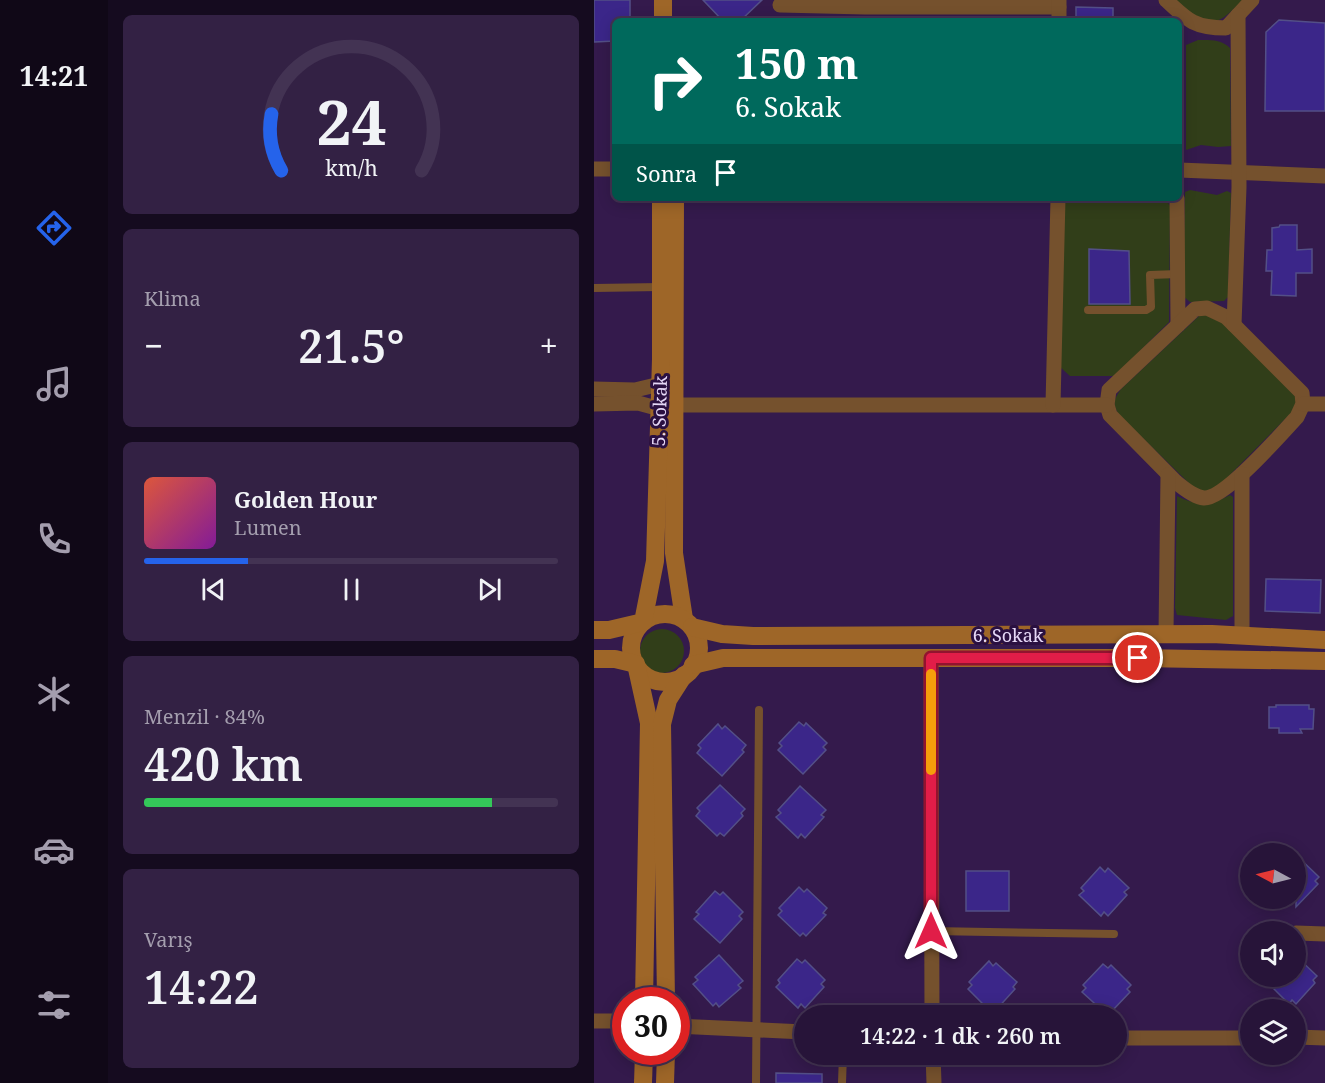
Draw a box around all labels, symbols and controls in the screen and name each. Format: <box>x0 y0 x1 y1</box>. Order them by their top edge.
text: 150 m <box>735 34 859 91</box>
icon: right <box>636 42 714 120</box>
text: 14:21 <box>19 57 89 94</box>
text: 24 <box>316 78 386 163</box>
text: 6. Sokak <box>735 88 841 125</box>
text: km/h <box>325 154 378 183</box>
icon: arrive <box>709 156 742 189</box>
text: Sonra <box>636 158 697 188</box>
icon: directions <box>33 207 75 249</box>
text: Klima <box>144 285 201 312</box>
text: 21.5° <box>298 315 405 376</box>
text: − <box>144 323 163 368</box>
text: + <box>540 323 558 368</box>
icon: music <box>33 363 75 405</box>
street label: 5. Sokak <box>646 375 672 447</box>
text: Golden Hour <box>234 484 377 514</box>
text: Lumen <box>234 514 302 541</box>
icon: phone <box>33 518 75 560</box>
icon: previous <box>197 573 230 606</box>
icon: pause <box>335 573 368 606</box>
icon: next <box>473 573 506 606</box>
street label: 6. Sokak <box>973 623 1044 647</box>
pin <box>1112 632 1163 683</box>
icon: arrive <box>1121 641 1154 674</box>
icon: climate <box>33 673 75 715</box>
text: Menzil · 84% <box>144 703 265 730</box>
text: 420 km <box>144 733 303 794</box>
icon: car <box>33 829 75 871</box>
north arrow <box>1240 843 1306 909</box>
map controls <box>1240 843 1306 1065</box>
position arrow <box>899 899 963 963</box>
button: sound <box>1240 921 1306 987</box>
text: Varış <box>144 926 192 953</box>
text: 14:22 <box>144 956 259 1017</box>
icon: filters <box>33 984 75 1026</box>
speed limit sign: 30 <box>612 987 690 1065</box>
button: layers <box>1240 999 1306 1065</box>
text: 14:22 · 1 dk · 260 m <box>860 1020 1061 1050</box>

